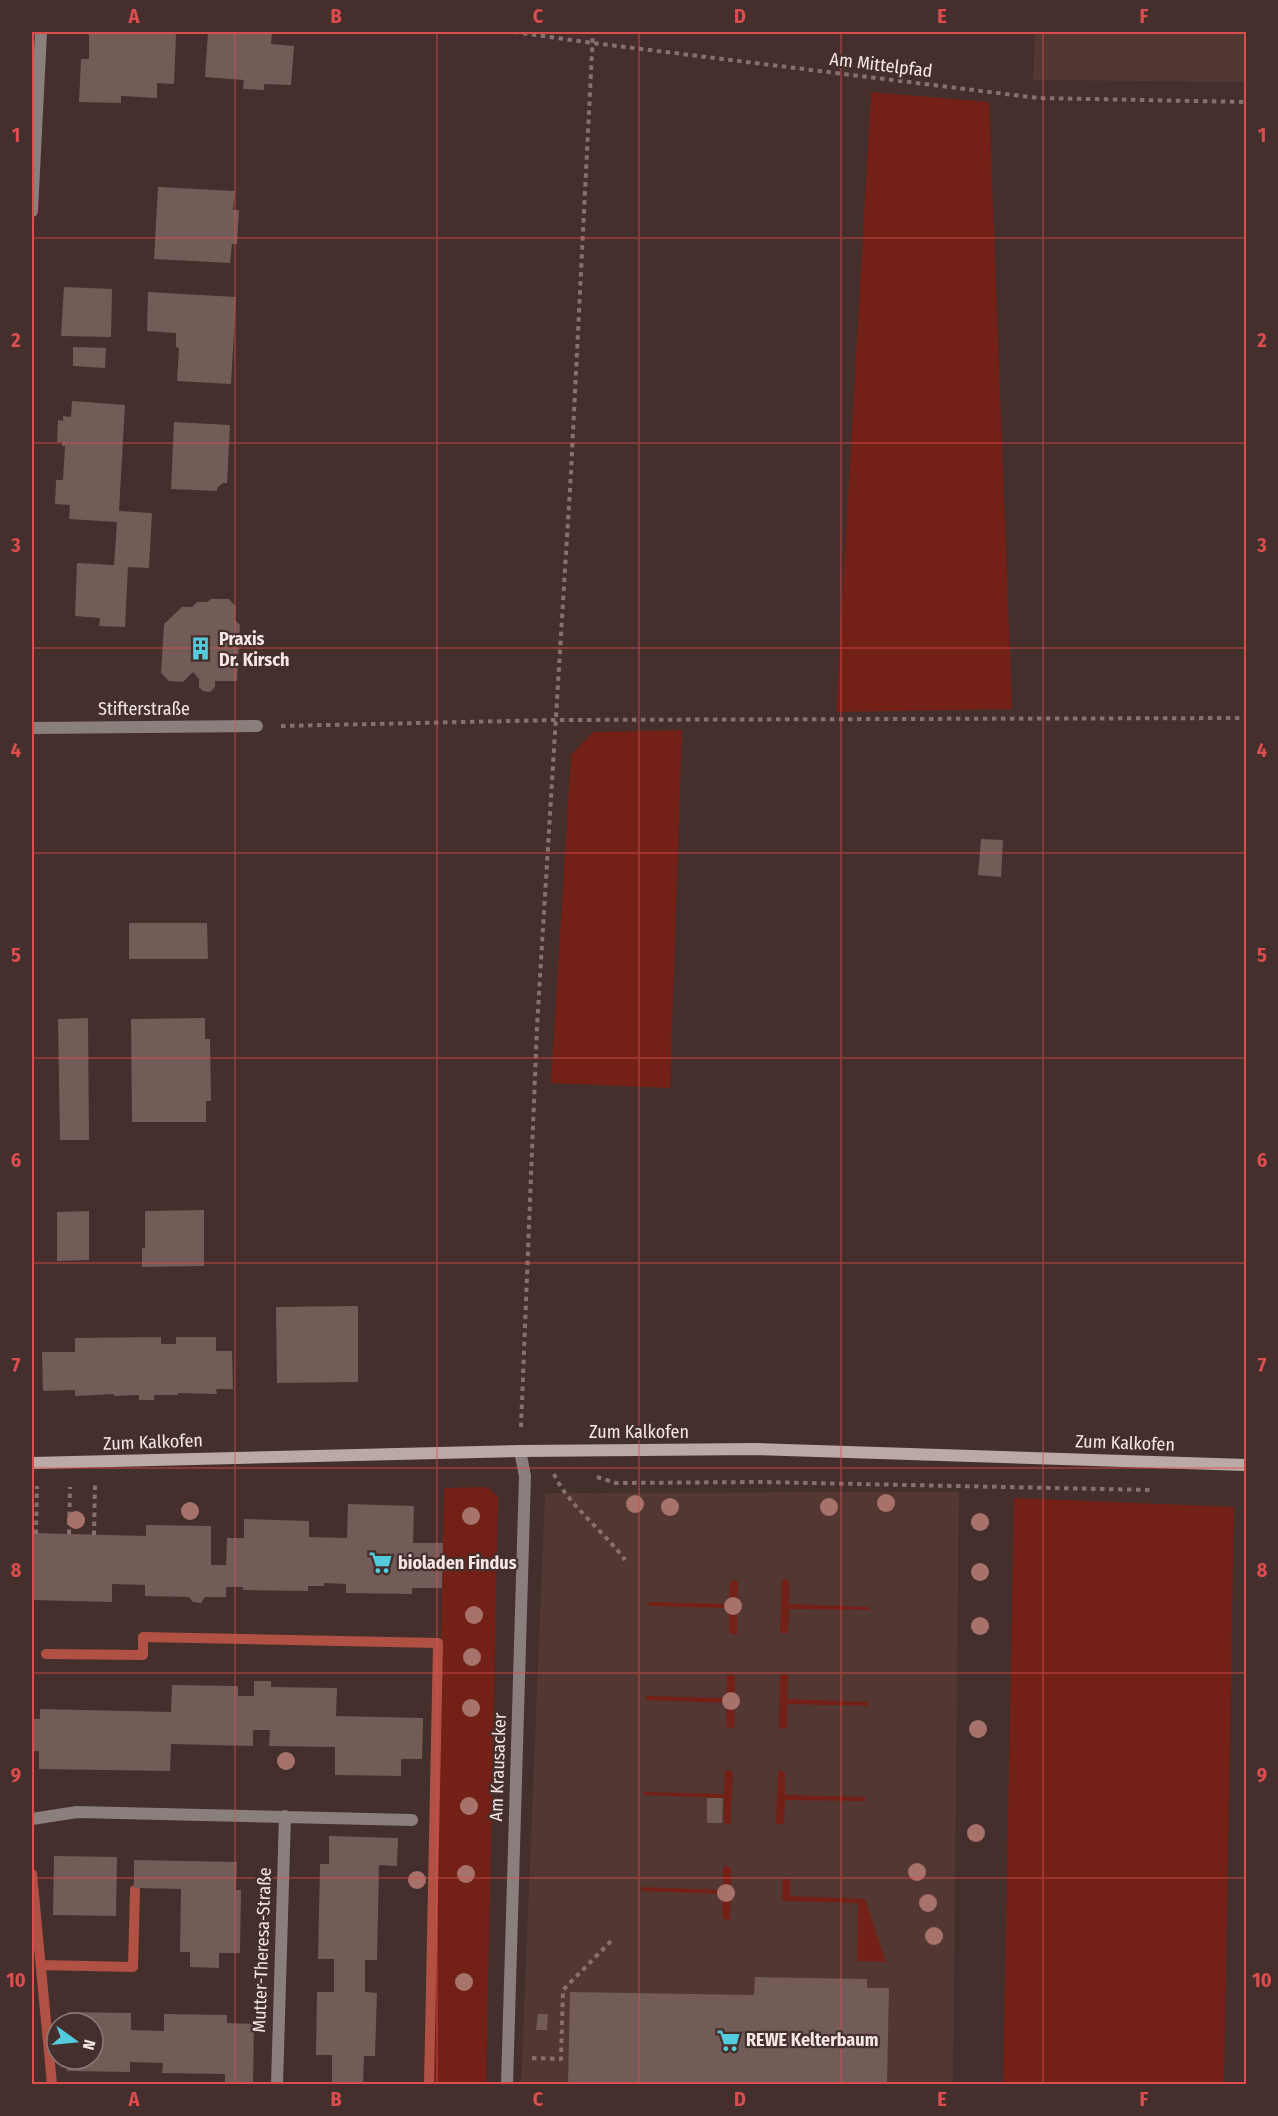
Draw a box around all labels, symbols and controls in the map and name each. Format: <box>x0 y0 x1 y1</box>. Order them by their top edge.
text: A <box>128 4 141 28</box>
text: B <box>330 4 342 28</box>
text: C <box>533 4 544 28</box>
text: D <box>734 4 746 28</box>
text: E <box>937 4 947 28</box>
text: F <box>1140 4 1149 28</box>
street label: Am Mittelpfad <box>828 48 934 82</box>
text: 1 <box>12 123 20 147</box>
text: 1 <box>1258 123 1266 147</box>
text: 2 <box>10 328 21 352</box>
text: 2 <box>1256 328 1267 352</box>
text: 3 <box>10 533 21 557</box>
text: 3 <box>1256 533 1267 557</box>
place label: Praxis Dr. Kirsch <box>219 628 289 671</box>
building icon: Praxis Dr. Kirsch <box>188 636 214 662</box>
street label: Stifterstraße <box>98 698 190 720</box>
text: 4 <box>11 738 21 762</box>
text: 4 <box>1257 738 1267 762</box>
text: 5 <box>11 943 21 967</box>
text: 5 <box>1257 943 1267 967</box>
text: 6 <box>11 1148 21 1172</box>
text: 6 <box>1257 1148 1267 1172</box>
text: 7 <box>12 1353 21 1377</box>
text: 7 <box>1258 1353 1267 1377</box>
street label: Zum Kalkofen <box>589 1421 689 1443</box>
street label: Zum Kalkofen <box>103 1429 203 1455</box>
street label: Zum Kalkofen <box>1075 1430 1175 1456</box>
supermarket icon: bioladen Findus <box>367 1550 393 1576</box>
place label: bioladen Findus <box>398 1552 517 1574</box>
text: 8 <box>11 1558 22 1582</box>
text: 8 <box>1257 1558 1268 1582</box>
street label: Am Krausacker <box>485 1712 511 1822</box>
text: 9 <box>11 1763 21 1787</box>
text: 9 <box>1257 1763 1267 1787</box>
street label: Mutter-Theresa-Straße <box>248 1867 276 2033</box>
text: 10 <box>6 1968 26 1992</box>
text: 10 <box>1252 1968 1272 1992</box>
north arrow <box>45 2011 105 2071</box>
supermarket icon: REWE Kelterbaum <box>715 2027 741 2053</box>
place label: REWE Kelterbaum <box>746 2029 878 2051</box>
text: N <box>79 2038 99 2052</box>
text: A <box>128 2087 141 2111</box>
text: B <box>330 2087 342 2111</box>
text: C <box>533 2087 544 2111</box>
text: D <box>734 2087 746 2111</box>
text: E <box>937 2087 947 2111</box>
text: F <box>1140 2087 1149 2111</box>

